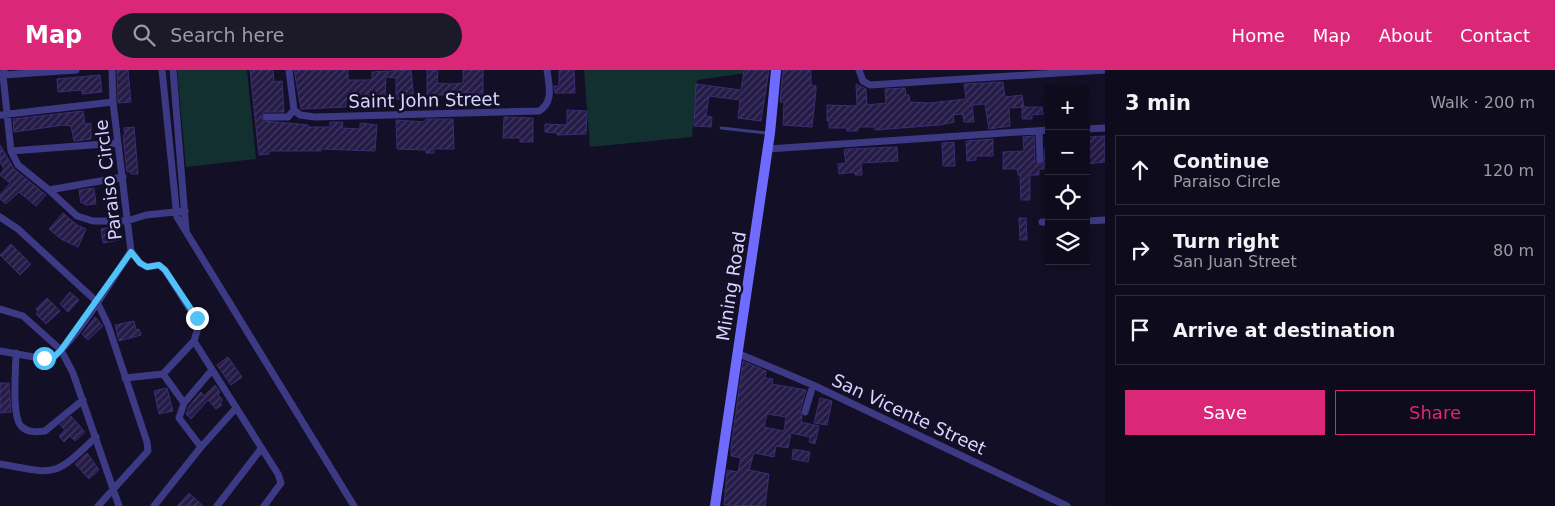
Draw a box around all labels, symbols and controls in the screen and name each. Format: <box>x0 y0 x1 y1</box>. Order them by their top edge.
search box <box>112 13 462 58</box>
text: Map <box>25 21 82 49</box>
icon: search <box>130 21 158 49</box>
text: Search here <box>170 24 284 46</box>
text: Home <box>1232 25 1285 46</box>
text: Map <box>1313 25 1351 46</box>
text: About <box>1379 25 1432 46</box>
text: Contact <box>1460 25 1530 46</box>
map controls <box>1045 85 1090 265</box>
button: + <box>1045 85 1090 130</box>
street label: Saint John Street <box>348 88 500 112</box>
text: 3 min <box>1125 91 1191 115</box>
text: Walk · 200 m <box>1430 93 1535 112</box>
street label: Paraiso Circle <box>90 119 126 241</box>
button: − <box>1045 130 1090 175</box>
text: Continue <box>1173 150 1269 172</box>
icon: ahead <box>1126 156 1154 184</box>
text: 120 m <box>1483 161 1534 180</box>
text: Paraiso Circle <box>1173 172 1281 191</box>
button: locate <box>1045 175 1090 220</box>
button: layers <box>1045 220 1090 265</box>
street label: Mining Road <box>712 230 750 342</box>
text: Turn right <box>1173 230 1279 252</box>
icon: right <box>1126 236 1154 264</box>
text: 80 m <box>1493 241 1534 260</box>
text: San Juan Street <box>1173 252 1297 271</box>
route end <box>186 307 209 330</box>
icon: arrive <box>1126 316 1154 344</box>
text: Arrive at destination <box>1173 319 1395 341</box>
route start <box>33 347 56 370</box>
street label: San Vicente Street <box>829 369 989 459</box>
button: Save <box>1125 390 1325 435</box>
button: Share <box>1335 390 1535 435</box>

